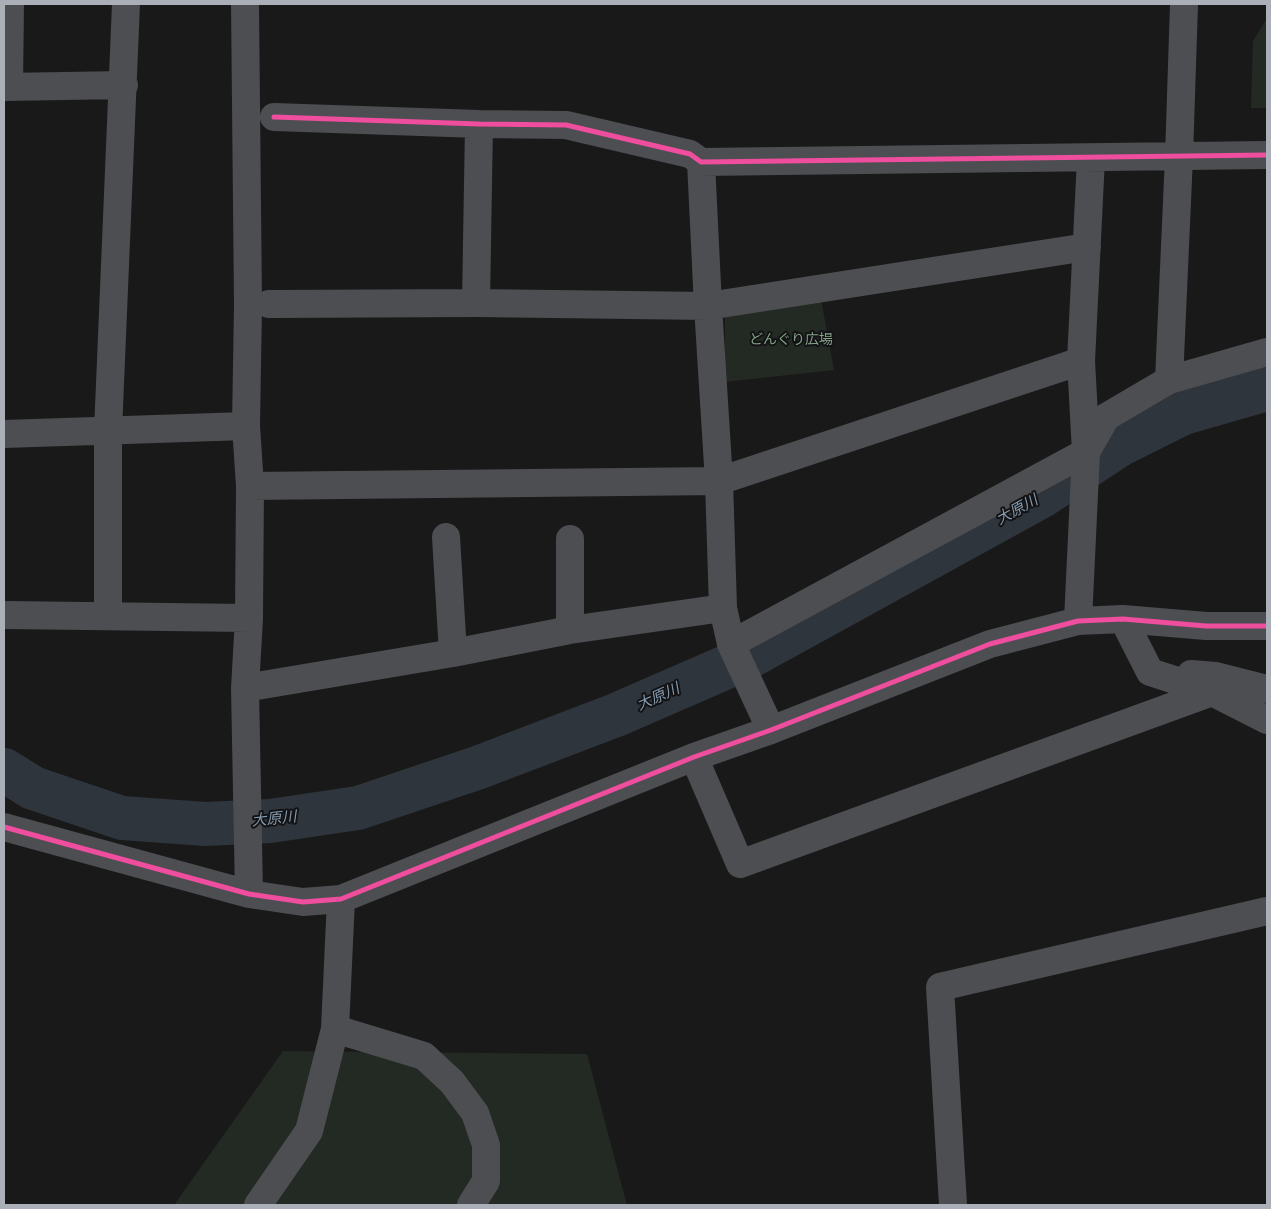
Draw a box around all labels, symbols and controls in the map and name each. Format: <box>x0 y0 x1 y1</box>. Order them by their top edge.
park label: どんぐり広場 <box>749 332 833 348</box>
water label: 大原川 <box>993 491 1041 529</box>
water label: 大原川 <box>634 680 682 714</box>
water label: 大原川 <box>251 808 297 830</box>

